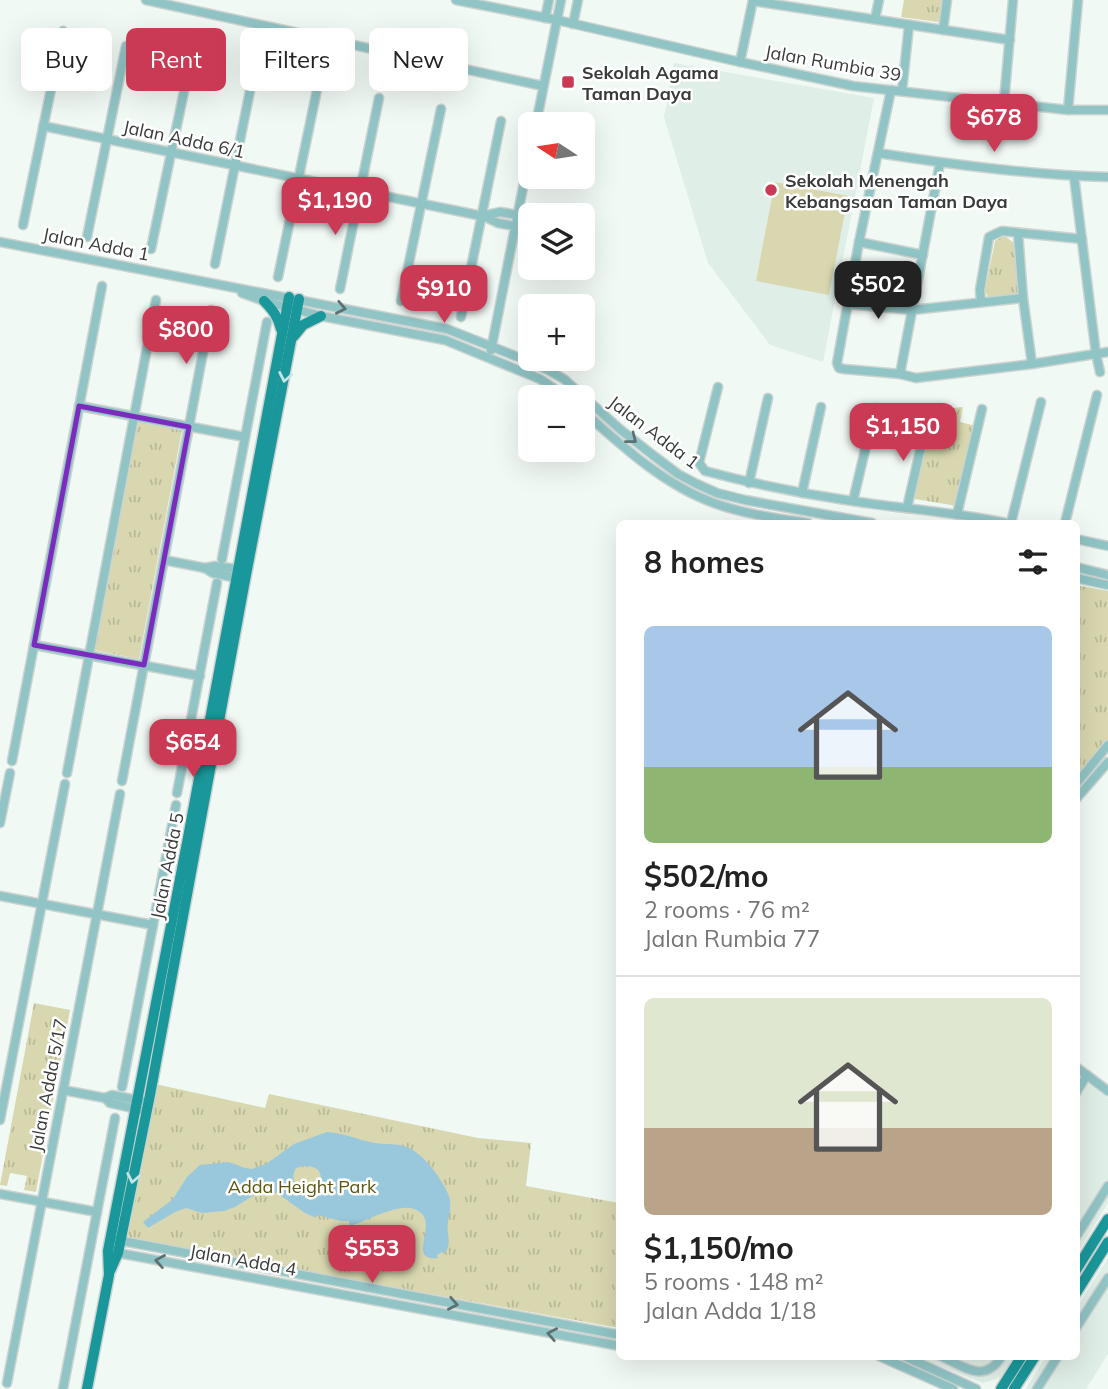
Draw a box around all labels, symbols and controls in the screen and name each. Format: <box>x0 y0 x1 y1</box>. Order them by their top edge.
chip: Buy <box>21 28 112 91</box>
chip: Rent <box>126 28 226 91</box>
chip: Filters <box>240 28 355 91</box>
chip: New <box>369 28 468 91</box>
street label: Jalan Rumbia 39 <box>763 40 903 86</box>
place label: Sekolah Agama Taman Daya <box>582 61 719 105</box>
marker: Sekolah Agama Taman Daya <box>560 74 576 90</box>
pin: $678 <box>953 94 1035 154</box>
text: $678 <box>966 102 1022 131</box>
north arrow <box>518 112 595 189</box>
map controls <box>518 112 595 462</box>
street label: Jalan Adda 6/1 <box>121 115 247 163</box>
place label: Sekolah Menengah Kebangsaan Taman Daya <box>785 169 1008 213</box>
pin: $1,190 <box>278 177 392 237</box>
marker: Sekolah Menengah Kebangsaan Taman Daya <box>763 182 779 198</box>
text: $1,190 <box>298 185 372 214</box>
button: layers <box>518 203 595 280</box>
street label: Jalan Adda 1 <box>41 222 151 266</box>
pin: $502 <box>837 262 919 321</box>
pin: $910 <box>403 266 485 325</box>
text: $502 <box>850 269 906 298</box>
text: $910 <box>416 273 472 302</box>
button: + <box>518 294 595 371</box>
one-way arrow <box>335 299 347 314</box>
pin: $800 <box>145 306 227 366</box>
text: $800 <box>158 314 214 343</box>
one-way arrow <box>278 371 293 383</box>
button: − <box>518 385 595 462</box>
street label: Jalan Adda 1 <box>604 390 704 474</box>
pin: $1,150 <box>846 404 960 463</box>
text: $1,150 <box>866 411 940 440</box>
one-way arrow <box>624 430 636 443</box>
text: 8 homes <box>644 543 765 581</box>
icon: filters <box>1014 543 1052 581</box>
icon: home <box>785 672 911 798</box>
pin: $654 <box>152 720 234 779</box>
text: $654 <box>165 727 221 756</box>
street label: Jalan Adda 5 <box>145 811 189 921</box>
text: $502/mo <box>644 857 768 895</box>
text: 2 rooms · 76 m² <box>644 895 810 924</box>
text: Jalan Rumbia 77 <box>644 924 820 953</box>
street label: Jalan Adda 5/17 <box>24 1017 72 1153</box>
icon: home <box>785 1044 911 1170</box>
one-way arrow <box>127 1172 142 1184</box>
park label: Adda Height Park <box>228 1175 377 1198</box>
pin: $553 <box>331 1226 413 1285</box>
text: $1,150/mo <box>644 1229 794 1267</box>
text: $553 <box>344 1233 400 1262</box>
street label: Jalan Adda 4 <box>188 1239 298 1281</box>
one-way arrow <box>154 1254 166 1269</box>
text: 5 rooms · 148 m² <box>644 1267 824 1296</box>
one-way arrow <box>447 1296 459 1311</box>
text: Jalan Adda 1/18 <box>644 1296 816 1325</box>
one-way arrow <box>546 1327 558 1342</box>

